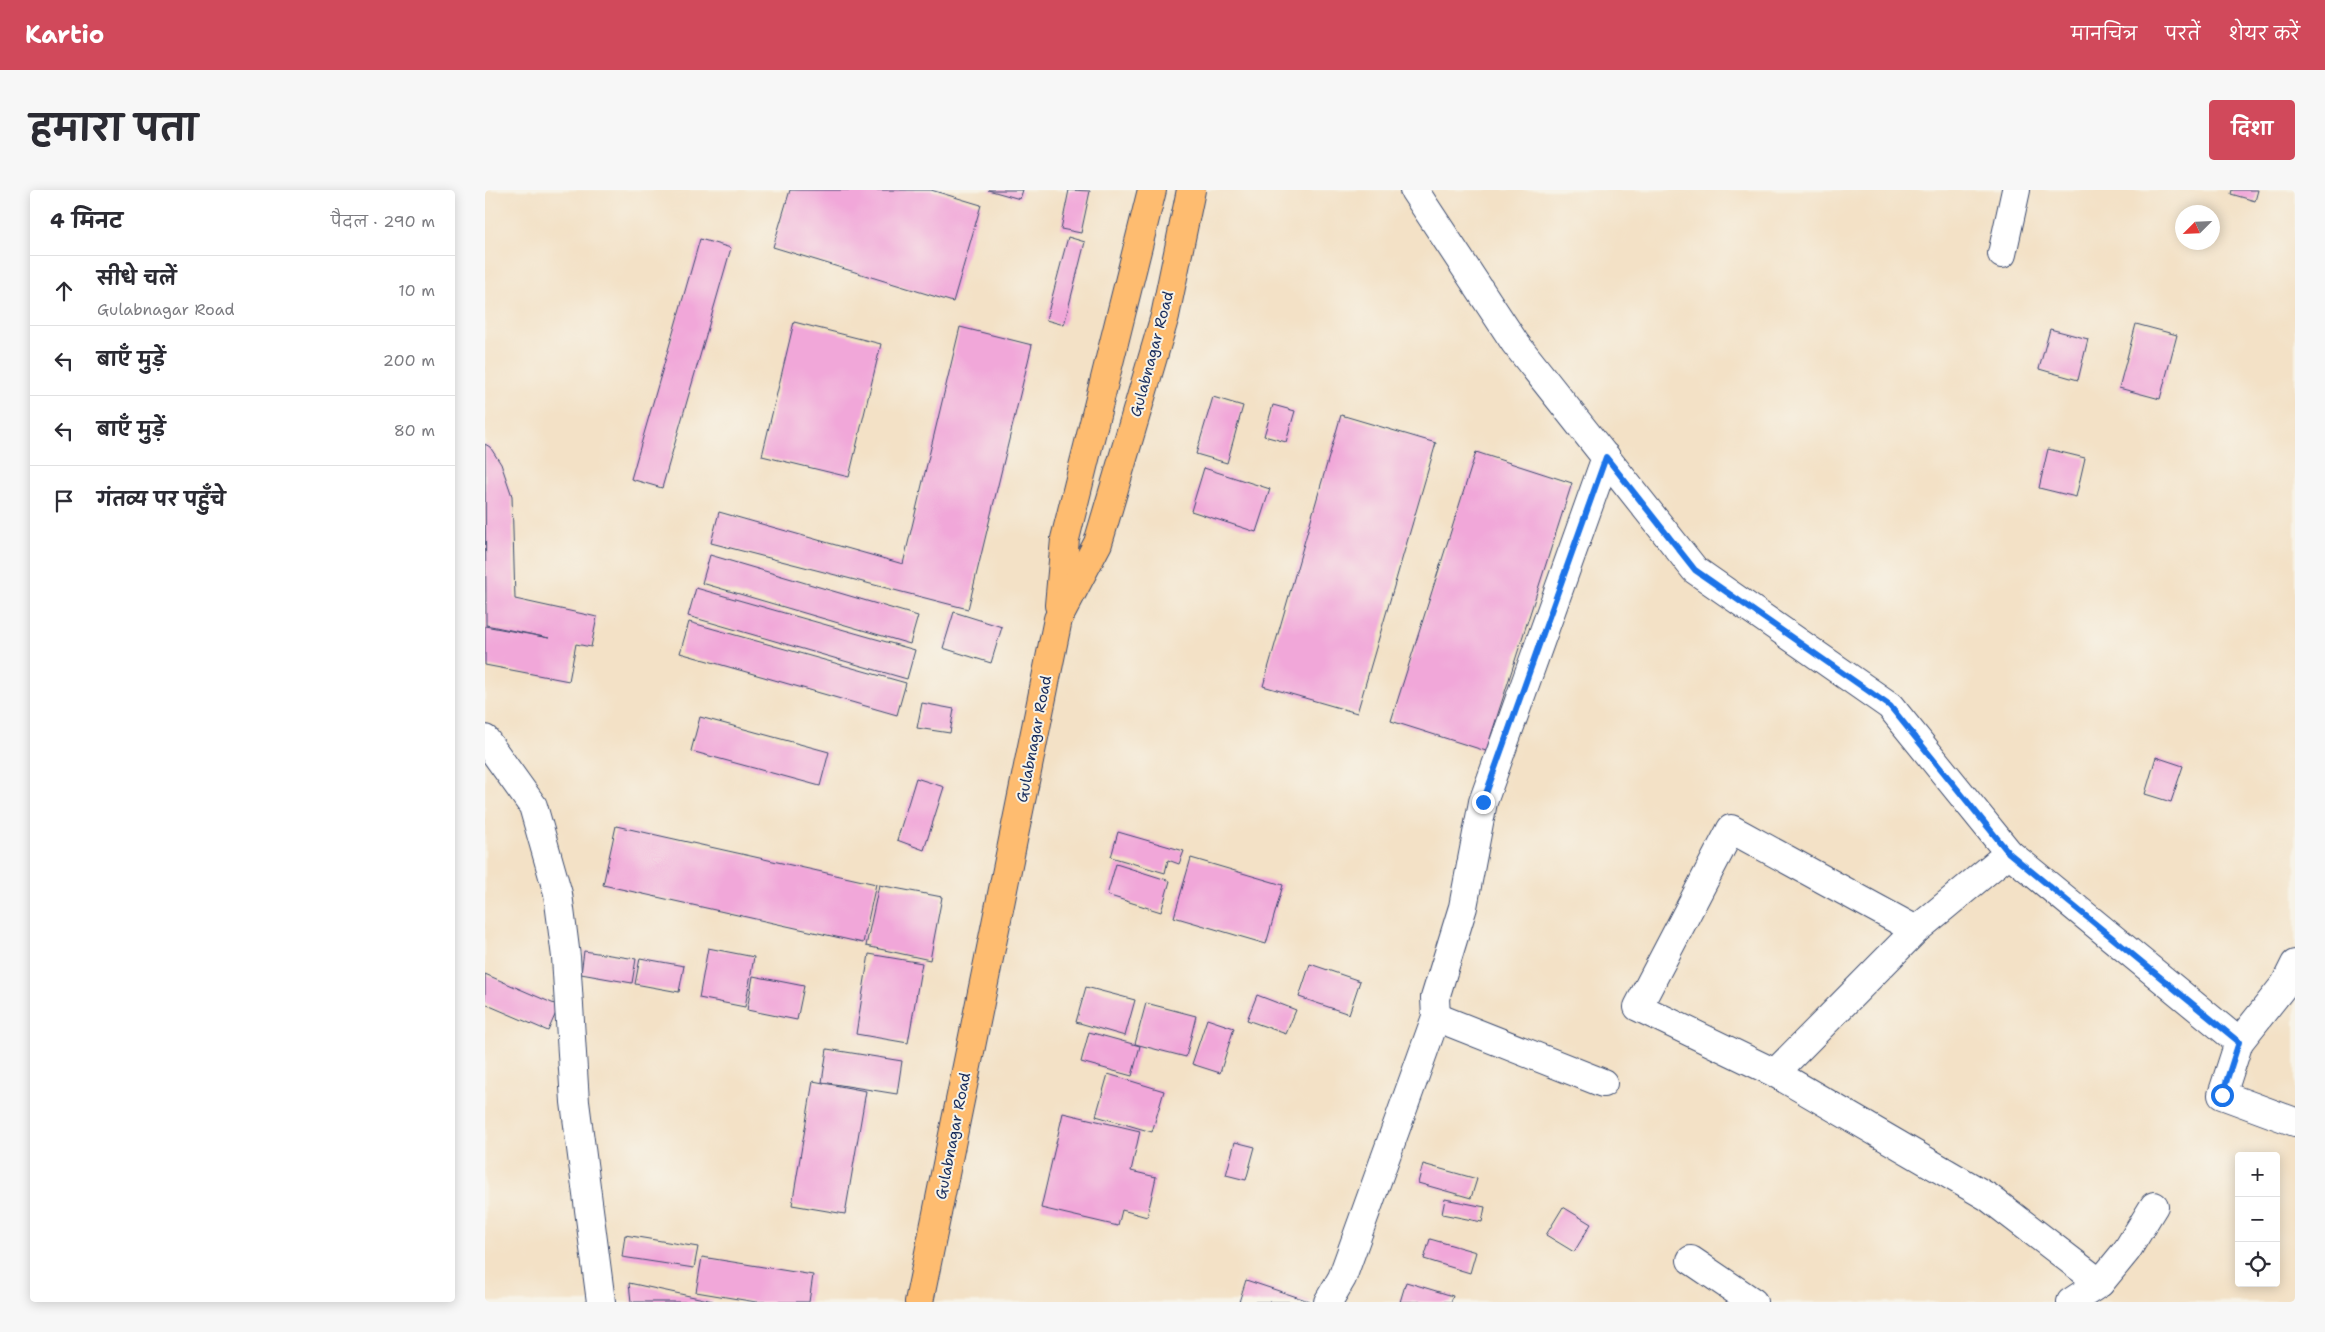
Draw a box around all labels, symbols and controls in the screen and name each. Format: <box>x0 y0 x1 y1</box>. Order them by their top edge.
text: Kartio <box>25 19 104 51</box>
text: मानचित्र <box>2071 22 2137 46</box>
text: परतें <box>2165 22 2200 46</box>
text: शेयर करें <box>2228 22 2300 46</box>
button: दिशा <box>2209 100 2295 160</box>
text: हमारा पता <box>30 104 198 151</box>
north arrow <box>2175 205 2220 250</box>
text: 4 मिनट <box>50 207 123 235</box>
text: पैदल · 290 m <box>331 211 435 232</box>
text: सीधे चलें <box>97 266 176 291</box>
icon: ahead <box>50 277 78 305</box>
text: 10 m <box>398 280 435 301</box>
street label: Gulabnagar Road <box>1126 289 1178 419</box>
text: Gulabnagar Road <box>97 299 235 320</box>
icon: left <box>50 347 78 375</box>
text: बाएँ मुड़ें <box>97 347 165 372</box>
text: 200 m <box>383 350 435 371</box>
icon: left <box>50 417 78 445</box>
text: बाएँ मुड़ें <box>97 417 165 442</box>
text: 80 m <box>394 420 435 441</box>
icon: arrive <box>50 487 78 515</box>
text: गंतव्य पर पहुँचे <box>97 487 226 512</box>
street label: Gulabnagar Road <box>1012 673 1056 804</box>
route end <box>1472 791 1495 814</box>
street label: Gulabnagar Road <box>931 1070 975 1201</box>
route start <box>2211 1084 2234 1107</box>
map controls <box>2235 1152 2280 1287</box>
button: + <box>2235 1152 2280 1197</box>
button: − <box>2235 1197 2280 1242</box>
button: locate <box>2235 1242 2280 1287</box>

